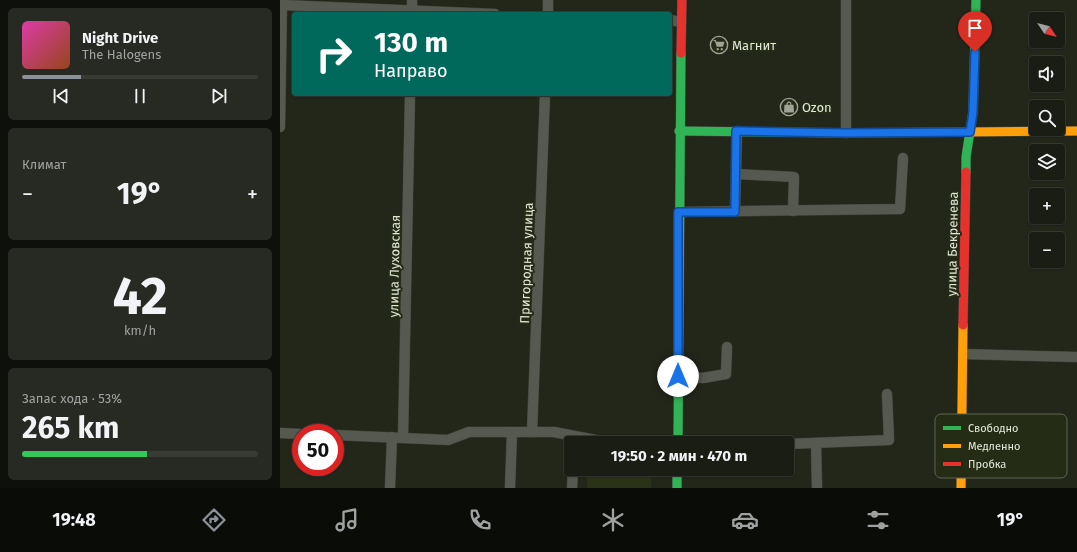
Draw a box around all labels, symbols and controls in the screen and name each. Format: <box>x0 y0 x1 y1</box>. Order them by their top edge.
pin <box>958 11 992 52</box>
north arrow <box>1029 12 1065 48</box>
map controls <box>1029 12 1065 268</box>
icon: arrive <box>964 17 986 39</box>
text: 130 m <box>374 26 448 59</box>
icon: right <box>308 28 360 80</box>
text: Night Drive <box>82 29 158 47</box>
supermarket icon: Магнит <box>709 35 729 55</box>
place label: Магнит <box>732 38 776 53</box>
text: The Halogens <box>82 47 161 62</box>
button: sound <box>1029 56 1065 92</box>
text: Направо <box>374 60 448 82</box>
icon: previous <box>50 85 72 107</box>
icon: pause <box>129 85 151 107</box>
icon: next <box>208 85 230 107</box>
shop icon: Ozon <box>779 97 799 117</box>
place label: Ozon <box>802 100 832 115</box>
button: search <box>1029 100 1065 136</box>
button: layers <box>1029 144 1065 180</box>
text: Климат <box>22 157 66 172</box>
text: 19° <box>117 176 163 212</box>
text: − <box>22 181 33 208</box>
text: + <box>247 181 258 208</box>
button: + <box>1029 188 1065 224</box>
street label: улица Бекренева <box>944 191 961 297</box>
street label: Пригородная улица <box>517 202 536 324</box>
street label: улица Луховская <box>386 215 403 317</box>
button: − <box>1029 232 1065 268</box>
text: 42 <box>112 265 168 328</box>
text: km/h <box>124 323 156 338</box>
position arrow <box>657 355 699 397</box>
text: Запас хода · 53% <box>22 391 122 406</box>
text: 265 km <box>22 410 119 446</box>
legend <box>935 414 1067 478</box>
text: Свободно <box>968 422 1018 435</box>
speed limit sign: 50 <box>292 424 344 476</box>
text: Медленно <box>968 440 1020 453</box>
text: 19:50 · 2 мин · 470 m <box>611 447 747 465</box>
text: Пробка <box>968 458 1006 471</box>
icon: directions <box>200 506 228 534</box>
icon: music <box>333 506 361 534</box>
icon: phone <box>466 506 494 534</box>
icon: climate <box>599 506 627 534</box>
icon: car <box>731 506 759 534</box>
icon: filters <box>864 506 892 534</box>
text: 19:48 <box>52 509 96 531</box>
text: 19° <box>997 509 1025 531</box>

